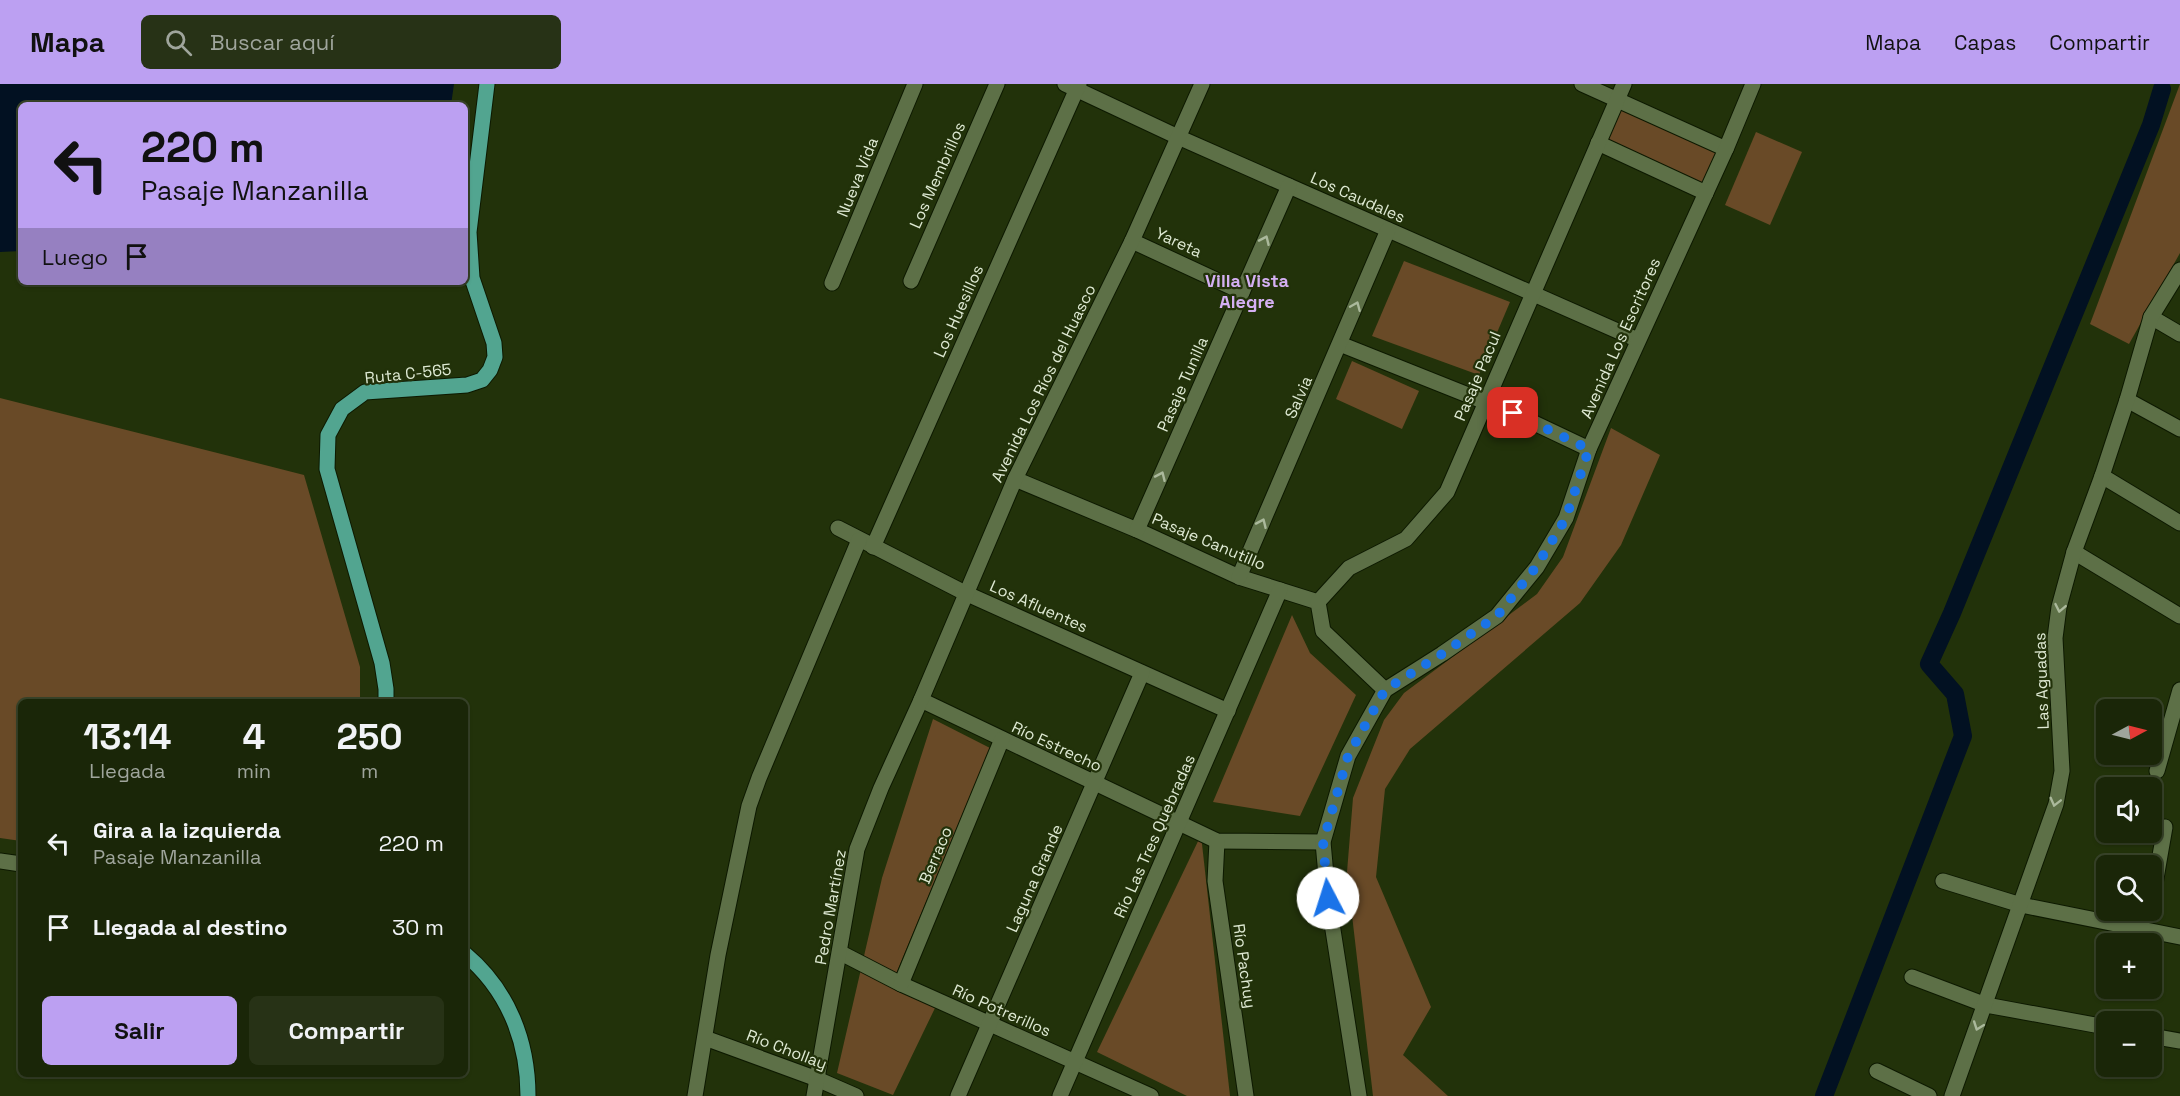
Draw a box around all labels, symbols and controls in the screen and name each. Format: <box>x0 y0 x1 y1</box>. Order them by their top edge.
search box <box>141 15 561 69</box>
text: Mapa <box>30 24 105 60</box>
icon: search <box>162 26 195 59</box>
text: Buscar aquí <box>210 28 335 56</box>
text: Mapa <box>1865 29 1921 56</box>
text: Capas <box>1954 29 2016 56</box>
text: Compartir <box>2049 29 2150 56</box>
street label: Los Membrillos <box>905 119 970 232</box>
text: 220 m <box>141 121 265 174</box>
icon: left <box>42 126 120 204</box>
street label: Nueva Vida <box>832 134 883 220</box>
street label: Los Caudales <box>1307 167 1408 228</box>
text: Pasaje Manzanilla <box>141 173 368 208</box>
street label: Yareta <box>1152 223 1205 262</box>
one-way arrow <box>1258 236 1270 247</box>
icon: arrive <box>120 240 153 273</box>
text: Luego <box>42 243 108 271</box>
street label: Avenida Los Escritores <box>1576 255 1665 422</box>
street label: Los Huesillos <box>929 262 988 361</box>
district label: Villa Vista Alegre <box>1205 269 1290 313</box>
street label: Avenida Los Ríos del Huasco <box>986 281 1101 486</box>
one-way arrow <box>1349 301 1361 312</box>
street label: Pasaje Pacul <box>1449 328 1506 424</box>
street label: Pasaje Tunilla <box>1152 333 1213 435</box>
street label: Ruta C-565 <box>364 359 452 388</box>
street label: Salvia <box>1280 373 1317 422</box>
pin <box>1487 387 1538 438</box>
icon: arrive <box>1496 396 1529 429</box>
one-way arrow <box>1154 472 1166 483</box>
street label: Pasaje Canutillo <box>1149 508 1269 575</box>
one-way arrow <box>1255 519 1267 530</box>
street label: Los Afluentes <box>987 575 1091 637</box>
one-way arrow <box>2054 603 2067 613</box>
street label: Las Aguadas <box>2029 632 2054 730</box>
north arrow <box>2096 699 2162 765</box>
map controls <box>2096 699 2162 1077</box>
text: 13:14 <box>83 714 171 760</box>
text: 4 <box>242 714 265 760</box>
text: 250 <box>336 714 403 760</box>
street label: Río Estrecho <box>1008 716 1105 776</box>
street label: Río Las Tres Quebradas <box>1109 751 1200 921</box>
text: Llegada <box>89 758 165 784</box>
text: min <box>237 758 271 784</box>
text: m <box>361 758 378 784</box>
button: sound <box>2096 777 2162 843</box>
one-way arrow <box>2050 797 2063 807</box>
text: Gira a la izquierda <box>93 816 281 844</box>
street label: Laguna Grande <box>1001 821 1068 935</box>
street label: Berraco <box>914 823 957 887</box>
icon: left <box>42 827 75 860</box>
text: 220 m <box>379 829 444 857</box>
text: Pasaje Manzanilla <box>93 844 261 870</box>
street label: Pedro Martínez <box>810 848 851 966</box>
button: search <box>2096 855 2162 921</box>
position arrow <box>1296 866 1360 930</box>
icon: arrive <box>42 911 75 944</box>
text: Llegada al destino <box>93 913 287 941</box>
text: 30 m <box>392 913 444 941</box>
street label: Río Pachuy <box>1228 922 1261 1010</box>
button: + <box>2096 933 2162 999</box>
street label: Río Potrerillos <box>949 979 1054 1042</box>
button: Salir <box>42 996 237 1065</box>
button: Compartir <box>249 996 444 1065</box>
button: − <box>2096 1011 2162 1077</box>
one-way arrow <box>1972 1020 1985 1031</box>
street label: Río Chollay <box>744 1025 830 1074</box>

